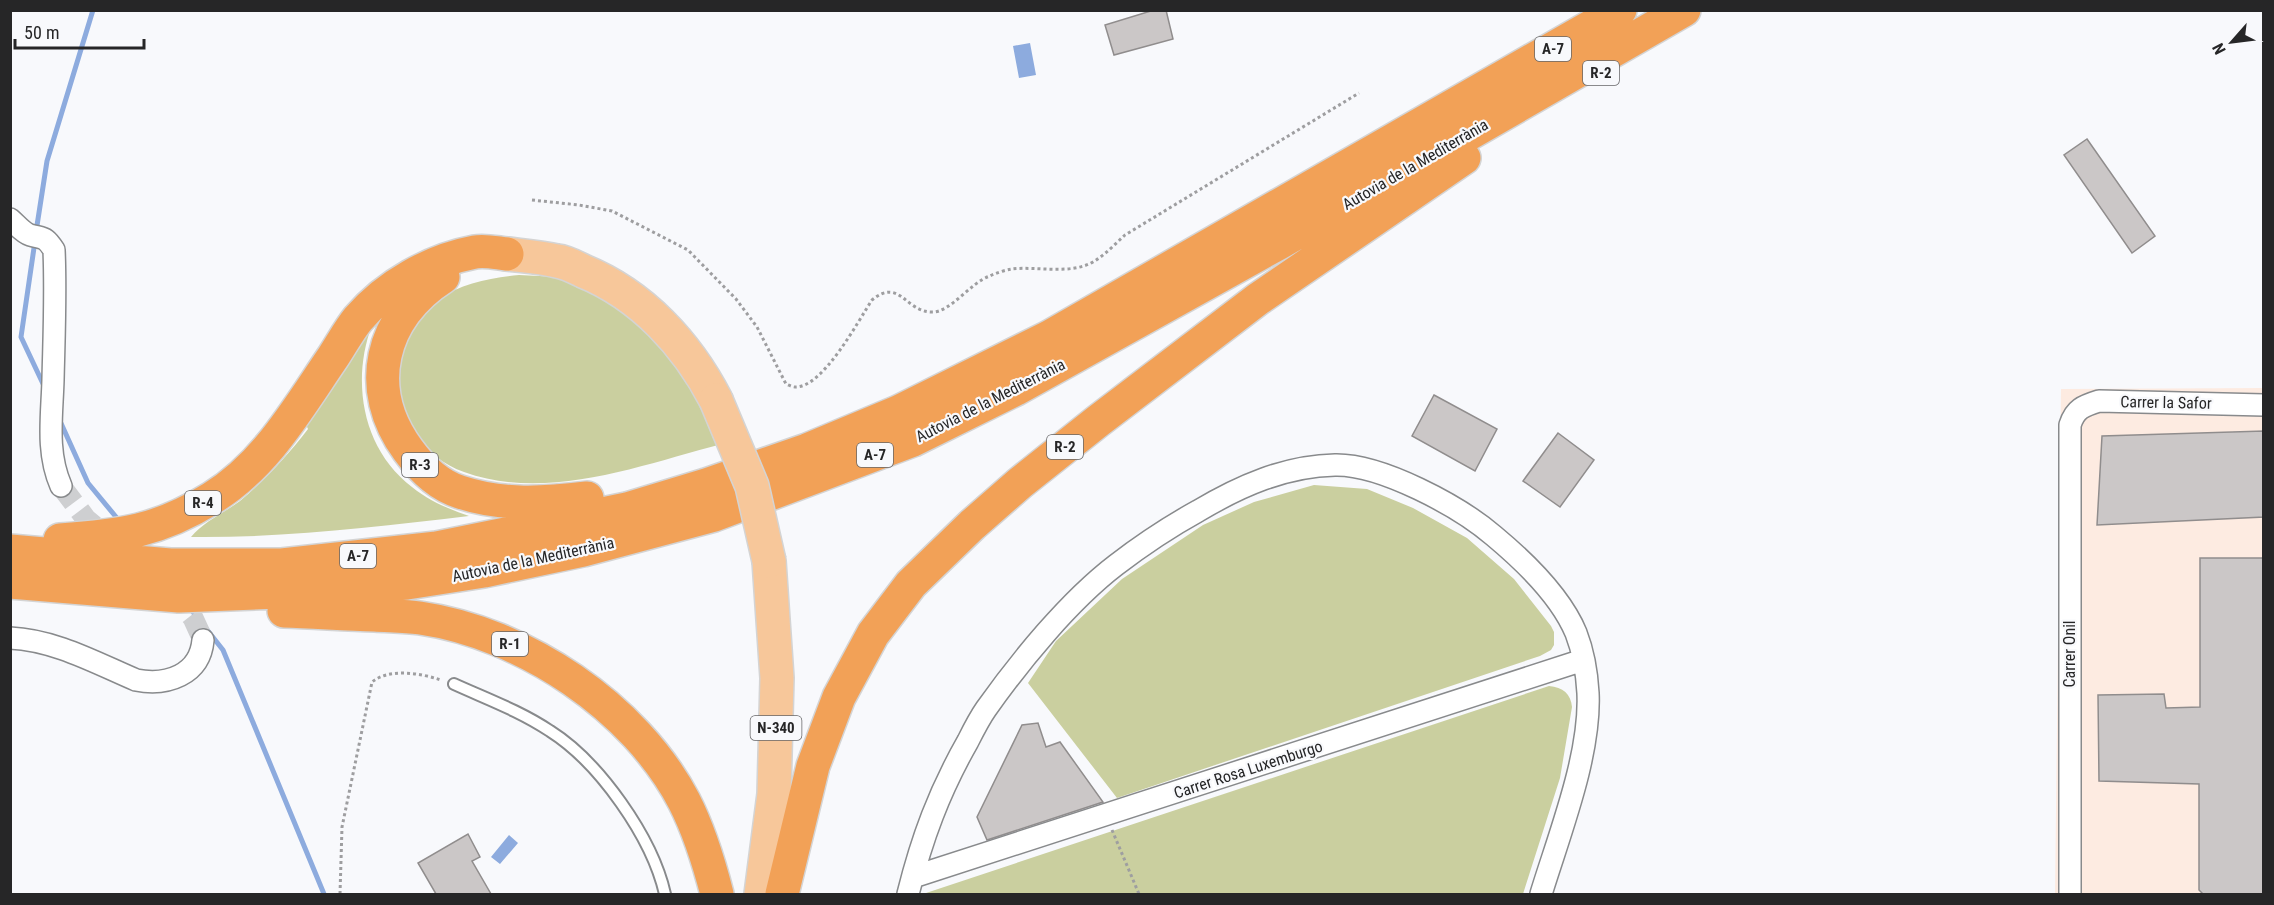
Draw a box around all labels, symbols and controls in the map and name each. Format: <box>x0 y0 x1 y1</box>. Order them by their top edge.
scale bar <box>15 12 144 50</box>
north arrow <box>2202 12 2262 72</box>
text: 50 m <box>24 22 59 43</box>
road number: A-7 <box>1535 37 1571 61</box>
text: N <box>2209 40 2230 58</box>
road number: R-2 <box>1583 61 1619 85</box>
street label: Autovia de la Mediterrània <box>1339 115 1491 214</box>
street label: Autovia de la Mediterrània <box>912 355 1068 446</box>
street label: Carrer la Safor <box>2120 392 2212 413</box>
road number: R-2 <box>1047 435 1083 459</box>
road number: A-7 <box>857 443 893 467</box>
road number: R-3 <box>402 453 438 477</box>
road number: R-4 <box>185 491 221 515</box>
street label: Autovia de la Mediterrània <box>450 533 616 586</box>
road number: A-7 <box>340 544 376 568</box>
street label: Carrer Onil <box>2060 620 2079 688</box>
road number: R-1 <box>492 632 528 656</box>
road number: N-340 <box>750 716 802 740</box>
street label: Carrer Rosa Luxemburgo <box>1171 736 1325 802</box>

